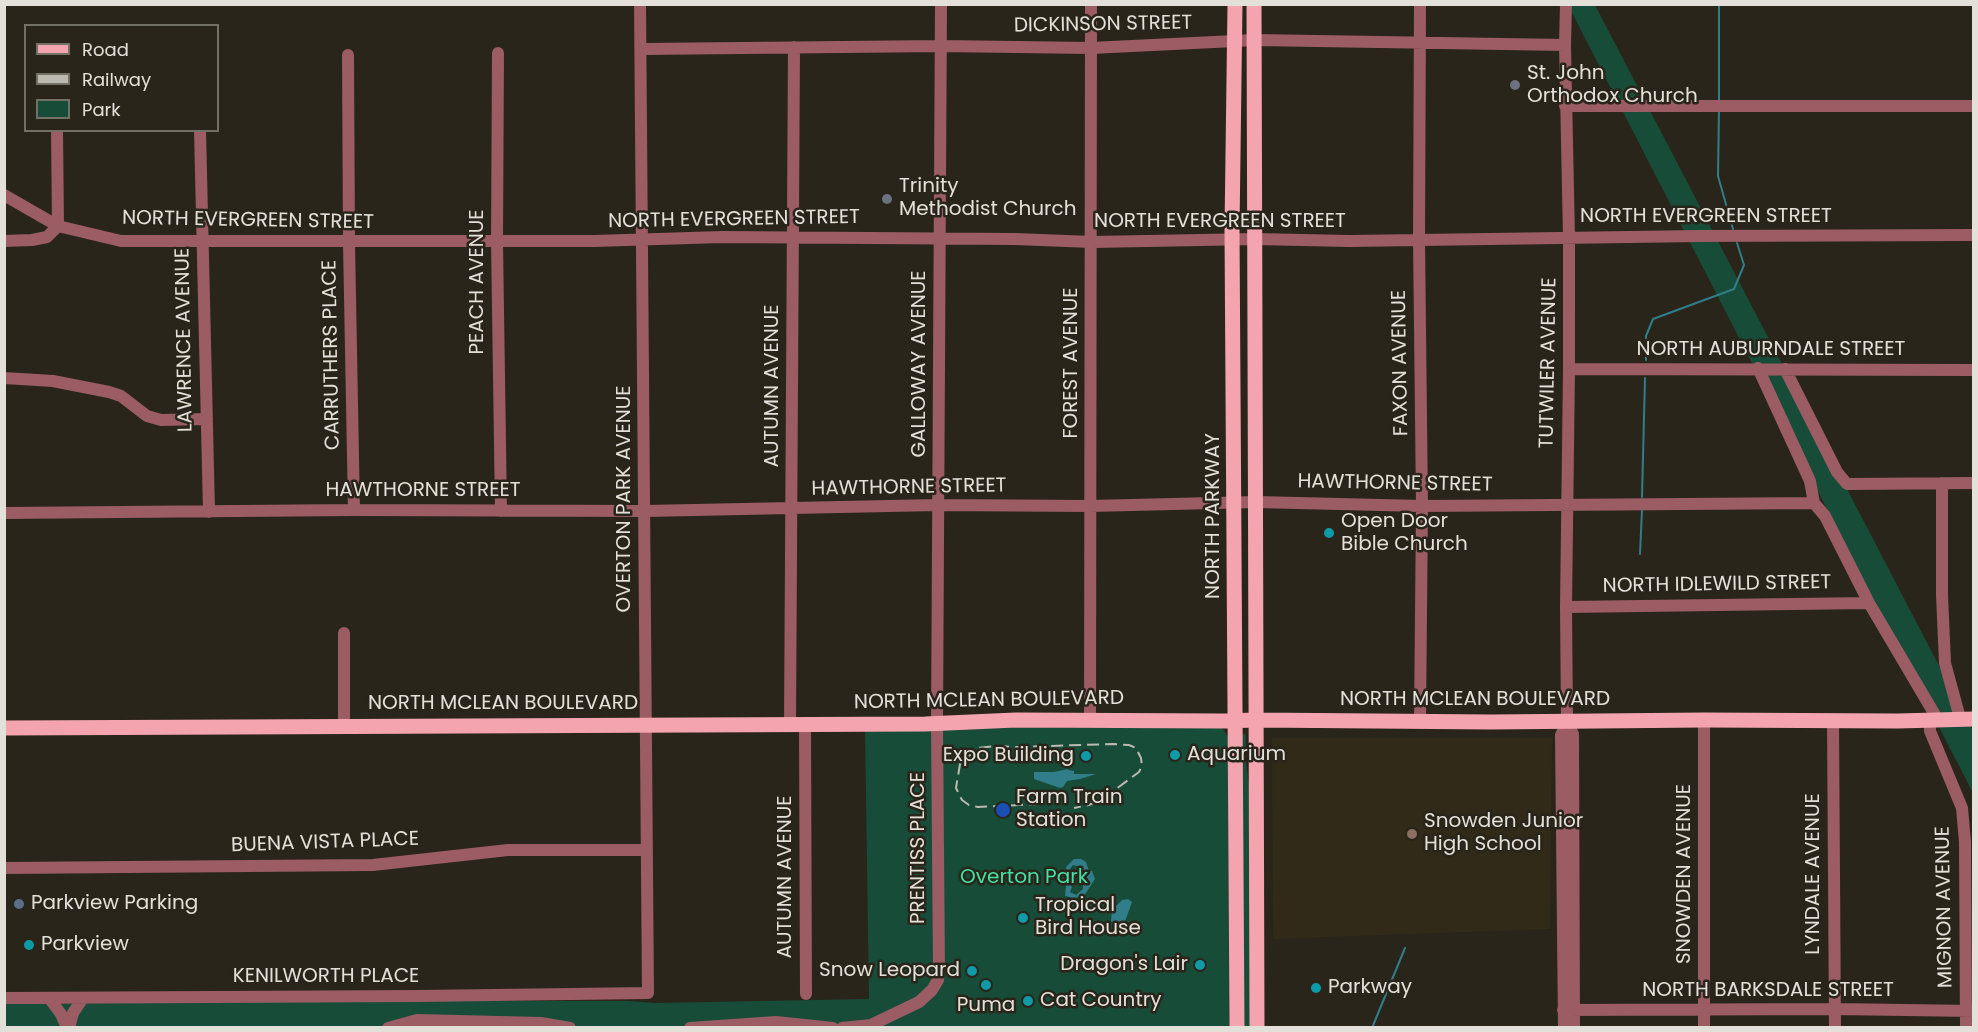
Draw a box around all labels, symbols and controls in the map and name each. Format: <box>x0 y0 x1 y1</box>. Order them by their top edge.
street label: DICKINSON STREET <box>1014 11 1192 39</box>
legend <box>24 24 219 132</box>
text: Road <box>82 37 129 62</box>
place label: St. John Orthodox Church <box>1527 62 1698 109</box>
text: Railway <box>82 67 151 92</box>
marker: St. John Orthodox Church <box>1508 78 1522 92</box>
text: Park <box>82 97 121 122</box>
place label: Trinity Methodist Church <box>899 175 1076 222</box>
marker: Trinity Methodist Church <box>880 192 894 206</box>
street label: NORTH EVERGREEN STREET <box>1580 205 1832 229</box>
street label: NORTH EVERGREEN STREET <box>608 206 860 234</box>
street label: NORTH EVERGREEN STREET <box>122 207 374 235</box>
street label: PEACH AVENUE <box>466 209 490 355</box>
street label: NORTH EVERGREEN STREET <box>1094 210 1346 234</box>
street label: LAWRENCE AVENUE <box>171 248 199 432</box>
street label: CARRUTHERS PLACE <box>318 260 346 450</box>
street label: GALLOWAY AVENUE <box>908 270 932 458</box>
street label: TUTWILER AVENUE <box>1536 277 1562 449</box>
street label: FOREST AVENUE <box>1060 287 1084 439</box>
street label: FAXON AVENUE <box>1388 290 1414 436</box>
street label: AUTUMN AVENUE <box>761 305 785 467</box>
street label: NORTH AUBURNDALE STREET <box>1637 338 1905 362</box>
street label: OVERTON PARK AVENUE <box>613 385 637 613</box>
street label: NORTH PARKWAY <box>1202 433 1226 599</box>
street label: HAWTHORNE STREET <box>1297 470 1493 498</box>
street label: HAWTHORNE STREET <box>811 474 1007 502</box>
street label: HAWTHORNE STREET <box>325 479 521 503</box>
place label: Open Door Bible Church <box>1341 510 1468 557</box>
marker: Open Door Bible Church <box>1322 526 1336 540</box>
street label: NORTH IDLEWILD STREET <box>1603 571 1831 599</box>
street label: NORTH MCLEAN BOULEVARD <box>854 687 1124 715</box>
street label: NORTH MCLEAN BOULEVARD <box>1340 688 1610 712</box>
street label: NORTH MCLEAN BOULEVARD <box>368 692 638 716</box>
place label: Aquarium <box>1187 743 1286 767</box>
place label: Expo Building <box>943 744 1074 768</box>
marker: Aquarium <box>1168 748 1182 762</box>
marker: Expo Building <box>1079 749 1093 763</box>
street label: PRENTISS PLACE <box>907 772 931 924</box>
street label: SNOWDEN AVENUE <box>1673 784 1697 964</box>
place label: Farm Train Station <box>1016 786 1123 833</box>
street label: LYNDALE AVENUE <box>1802 793 1826 955</box>
street label: AUTUMN AVENUE <box>774 796 798 958</box>
marker: Farm Train Station <box>994 801 1012 819</box>
place label: Snowden Junior High School <box>1424 810 1583 857</box>
street label: MIGNON AVENUE <box>1932 826 1958 988</box>
marker: Snowden Junior High School <box>1405 827 1419 841</box>
street label: BUENA VISTA PLACE <box>231 828 419 858</box>
park label: Overton Park <box>960 866 1088 890</box>
place label: Parkview Parking <box>31 892 198 916</box>
place label: Tropical Bird House <box>1035 894 1141 941</box>
marker: Parkview Parking <box>12 897 26 911</box>
marker: Tropical Bird House <box>1016 911 1030 925</box>
place label: Parkview <box>41 933 129 957</box>
marker: Parkview <box>22 938 36 952</box>
place label: Dragon's Lair <box>1060 953 1188 977</box>
marker: Dragon's Lair <box>1193 958 1207 972</box>
place label: Snow Leopard <box>819 959 960 983</box>
marker: Snow Leopard <box>965 964 979 978</box>
street label: KENILWORTH PLACE <box>233 965 419 989</box>
place label: Parkway <box>1328 976 1412 1000</box>
marker: Puma <box>979 978 993 992</box>
street label: NORTH BARKSDALE STREET <box>1642 979 1894 1003</box>
marker: Parkway <box>1309 981 1323 995</box>
place label: Cat Country <box>1040 989 1161 1013</box>
place label: Puma <box>957 994 1015 1018</box>
marker: Cat Country <box>1021 994 1035 1008</box>

